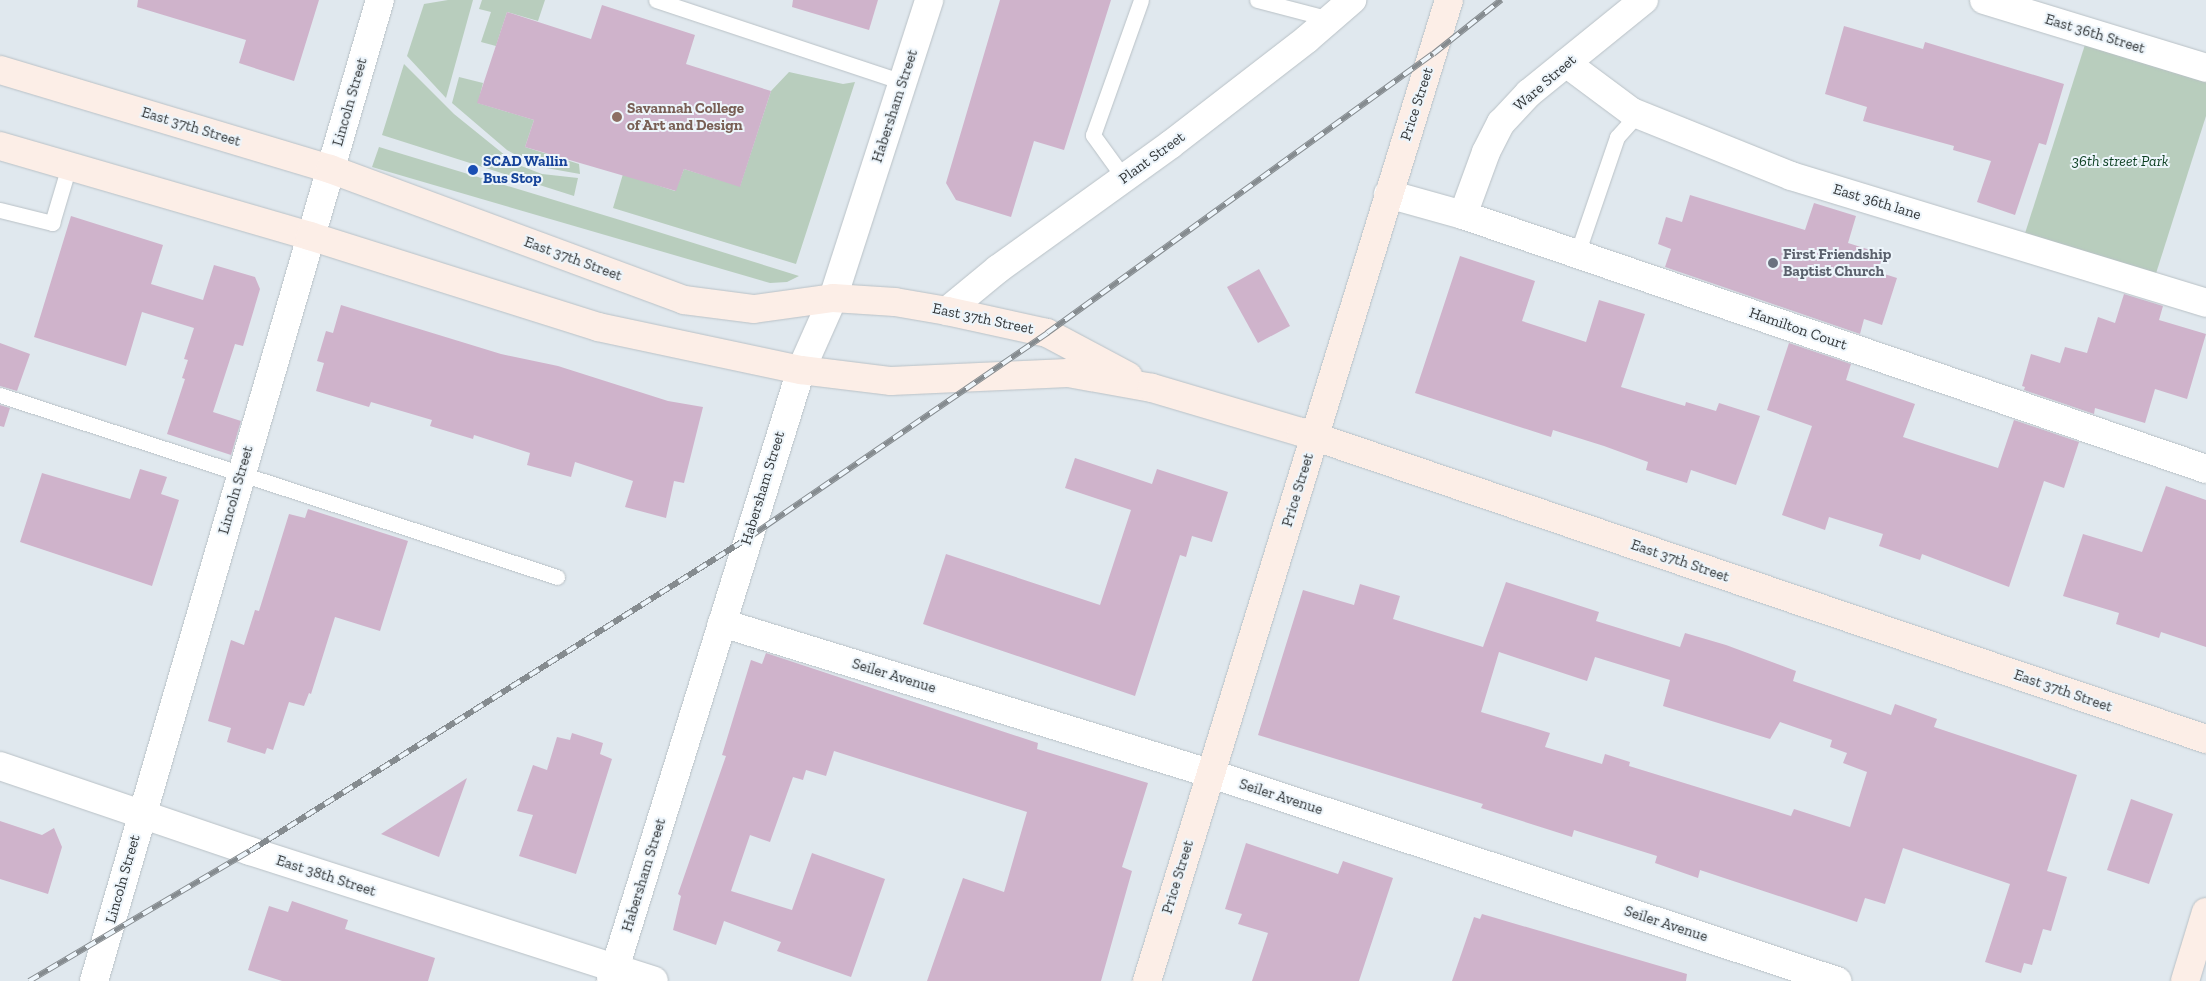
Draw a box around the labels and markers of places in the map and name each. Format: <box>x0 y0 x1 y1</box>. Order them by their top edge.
place label: Savannah College of Art and Design <box>627 99 744 134</box>
marker: Savannah College of Art and Design <box>611 111 623 123</box>
place label: SCAD Wallin Bus Stop <box>483 152 568 187</box>
marker: SCAD Wallin Bus Stop <box>467 164 479 176</box>
place label: First Friendship Baptist Church <box>1783 245 1891 280</box>
marker: First Friendship Baptist Church <box>1767 257 1779 269</box>

